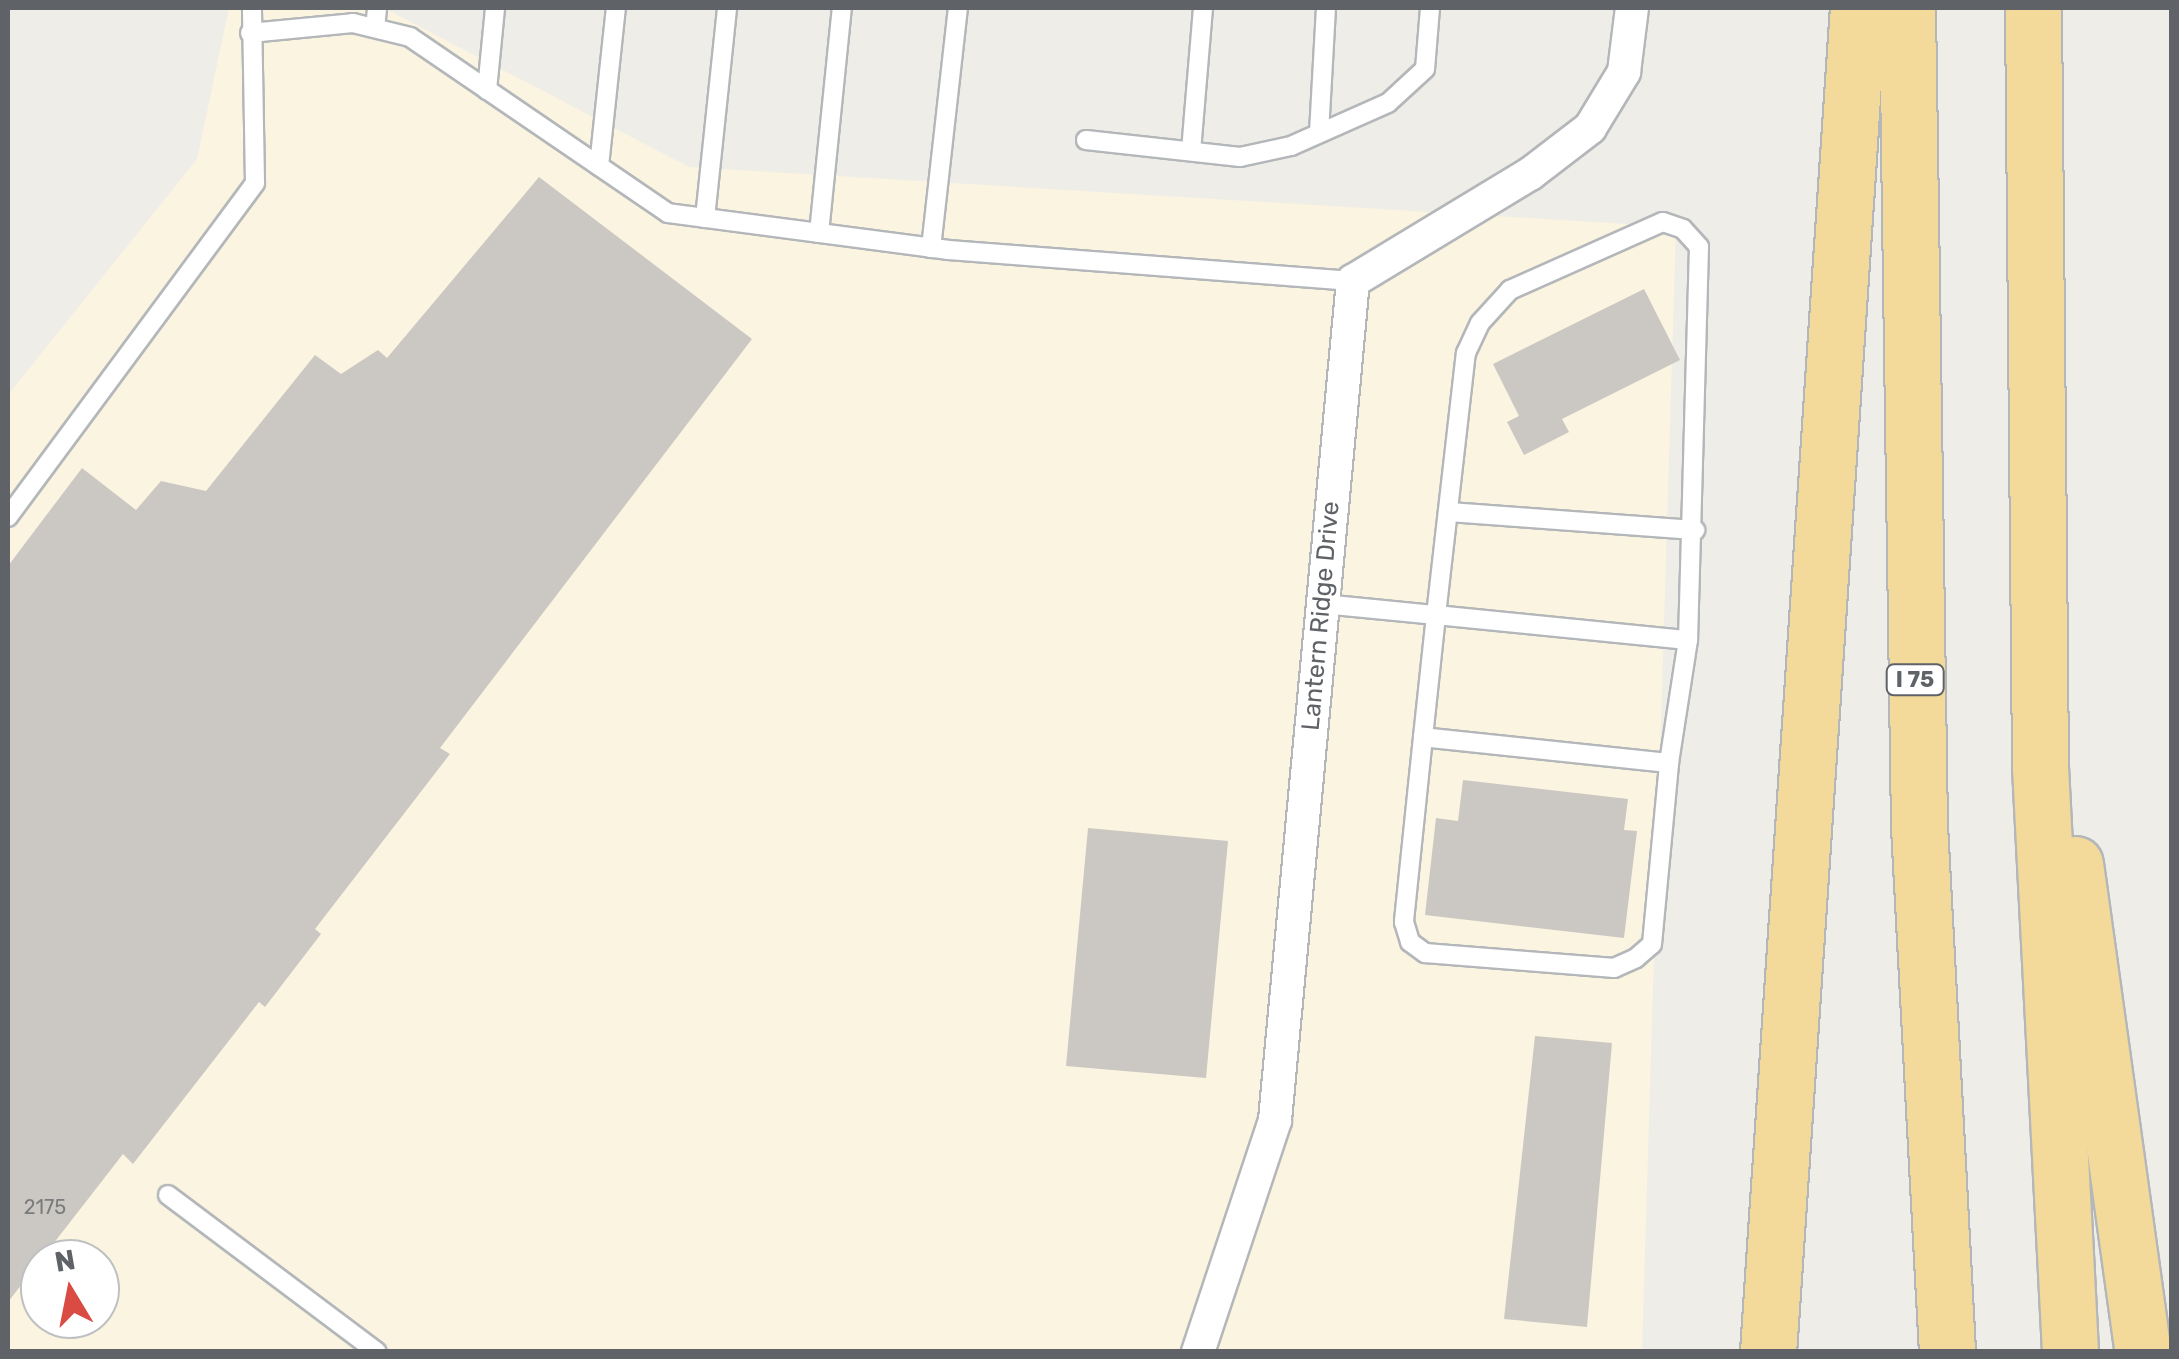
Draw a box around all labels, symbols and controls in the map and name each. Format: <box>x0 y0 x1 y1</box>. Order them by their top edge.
street label: Lantern Ridge Drive <box>1296 500 1346 732</box>
road number: I 75 <box>1885 663 1945 697</box>
house number: 2175 <box>24 1195 66 1219</box>
north arrow <box>20 1239 120 1339</box>
text: N <box>52 1243 78 1279</box>

